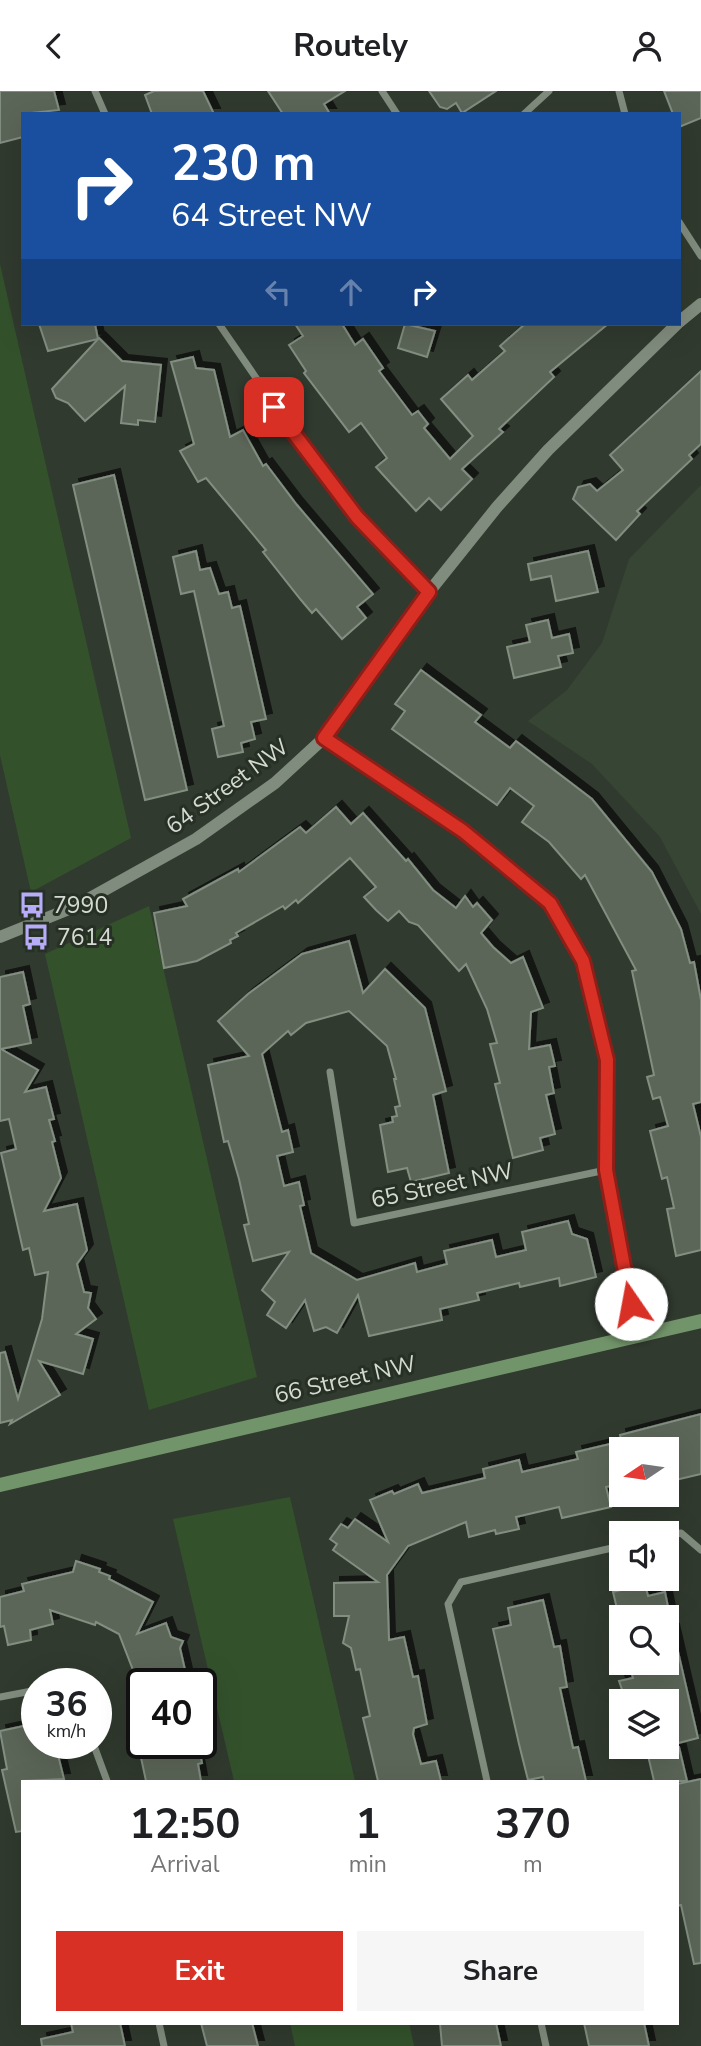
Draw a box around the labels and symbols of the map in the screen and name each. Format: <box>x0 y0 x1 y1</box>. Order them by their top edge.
pin <box>244 377 304 437</box>
street label: 64 Street NW <box>160 731 295 841</box>
bus stop icon: 7990 <box>17 890 47 920</box>
place label: 7990 <box>53 890 108 921</box>
bus stop icon: 7614 <box>21 922 51 952</box>
place label: 7614 <box>57 922 112 953</box>
street label: 65 Street NW <box>368 1155 516 1216</box>
position arrow <box>594 1267 668 1341</box>
street label: 66 Street NW <box>271 1348 419 1411</box>
north arrow <box>609 1437 679 1507</box>
speed limit sign: 40 <box>126 1668 217 1759</box>

